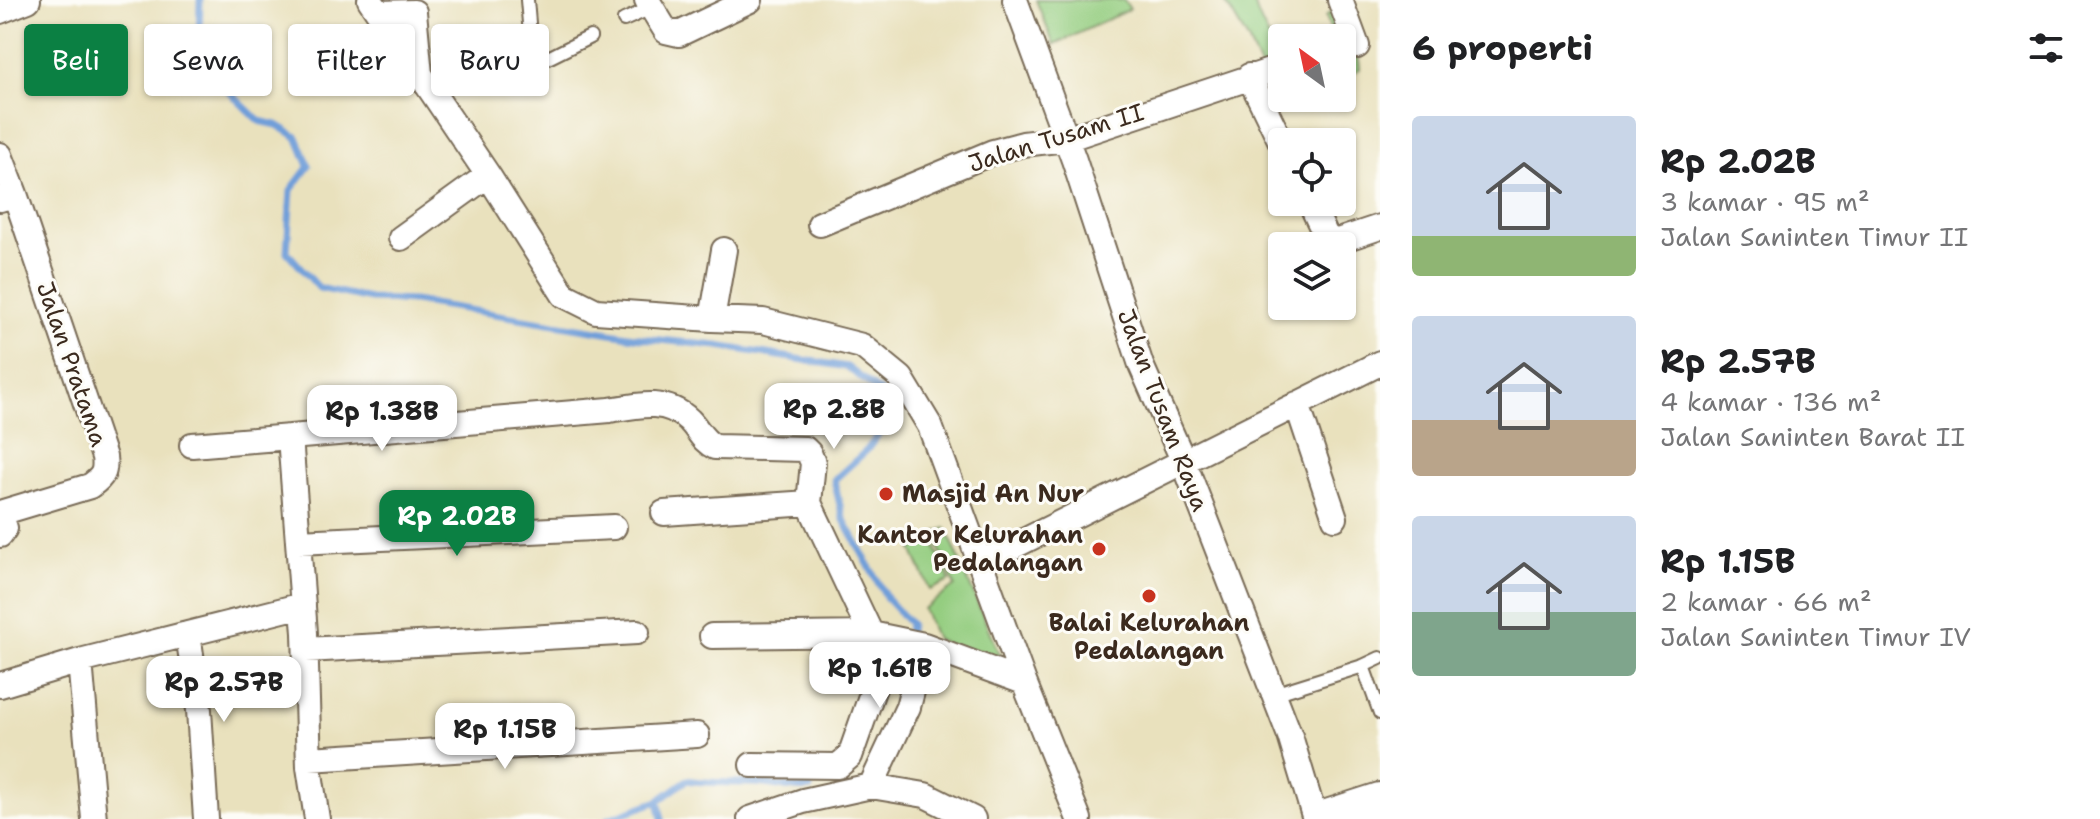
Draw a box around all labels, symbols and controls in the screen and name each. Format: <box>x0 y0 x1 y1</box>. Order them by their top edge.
chip: Beli <box>24 24 128 96</box>
chip: Sewa <box>144 24 272 96</box>
chip: Filter <box>288 24 415 96</box>
chip: Baru <box>431 24 549 96</box>
north arrow <box>1268 24 1356 112</box>
map controls <box>1268 24 1356 320</box>
text: 6 properti <box>1412 25 1593 71</box>
icon: filters <box>2024 26 2068 70</box>
street label: Jalan Tusam II <box>964 96 1148 180</box>
button: locate <box>1268 128 1356 216</box>
text: Rp 2.02B <box>1660 138 1816 184</box>
icon: home <box>1476 148 1572 244</box>
text: 3 kamar · 95 m² <box>1660 184 1870 219</box>
text: Jalan Saninten Timur II <box>1660 219 1968 254</box>
button: layers <box>1268 232 1356 320</box>
street label: Jalan Pratama <box>29 277 115 451</box>
street label: Jalan Tusam Raya <box>1110 304 1216 516</box>
text: Rp 2.57B <box>1660 338 1816 384</box>
icon: home <box>1476 348 1572 444</box>
pin: Rp 2.8B <box>760 383 908 451</box>
text: 4 kamar · 136 m² <box>1660 384 1881 419</box>
pin: Rp 1.38B <box>299 385 465 453</box>
text: Rp 2.8B <box>782 391 886 426</box>
text: Rp 1.38B <box>325 393 439 428</box>
text: Jalan Saninten Barat II <box>1660 419 1965 454</box>
place label: Masjid An Nur <box>902 478 1084 510</box>
marker: Masjid An Nur <box>877 485 895 503</box>
pin: Rp 2.02B <box>374 490 540 558</box>
text: Rp 2.02B <box>397 498 517 533</box>
place label: Kantor Kelurahan Pedalangan <box>857 519 1083 579</box>
text: Rp 1.15B <box>1660 538 1796 584</box>
marker: Kantor Kelurahan Pedalangan <box>1090 540 1108 558</box>
icon: home <box>1476 548 1572 644</box>
text: 2 kamar · 66 m² <box>1660 584 1872 619</box>
marker: Balai Kelurahan Pedalangan <box>1140 587 1158 605</box>
place label: Balai Kelurahan Pedalangan <box>1049 607 1249 667</box>
text: Jalan Saninten Timur IV <box>1660 619 1971 654</box>
pin: Rp 1.61B <box>797 642 963 710</box>
text: Rp 1.61B <box>827 650 933 685</box>
pin: Rp 2.57B <box>141 656 307 724</box>
text: Rp 2.57B <box>164 664 284 699</box>
pin: Rp 1.15B <box>422 703 588 771</box>
text: Rp 1.15B <box>453 711 557 746</box>

